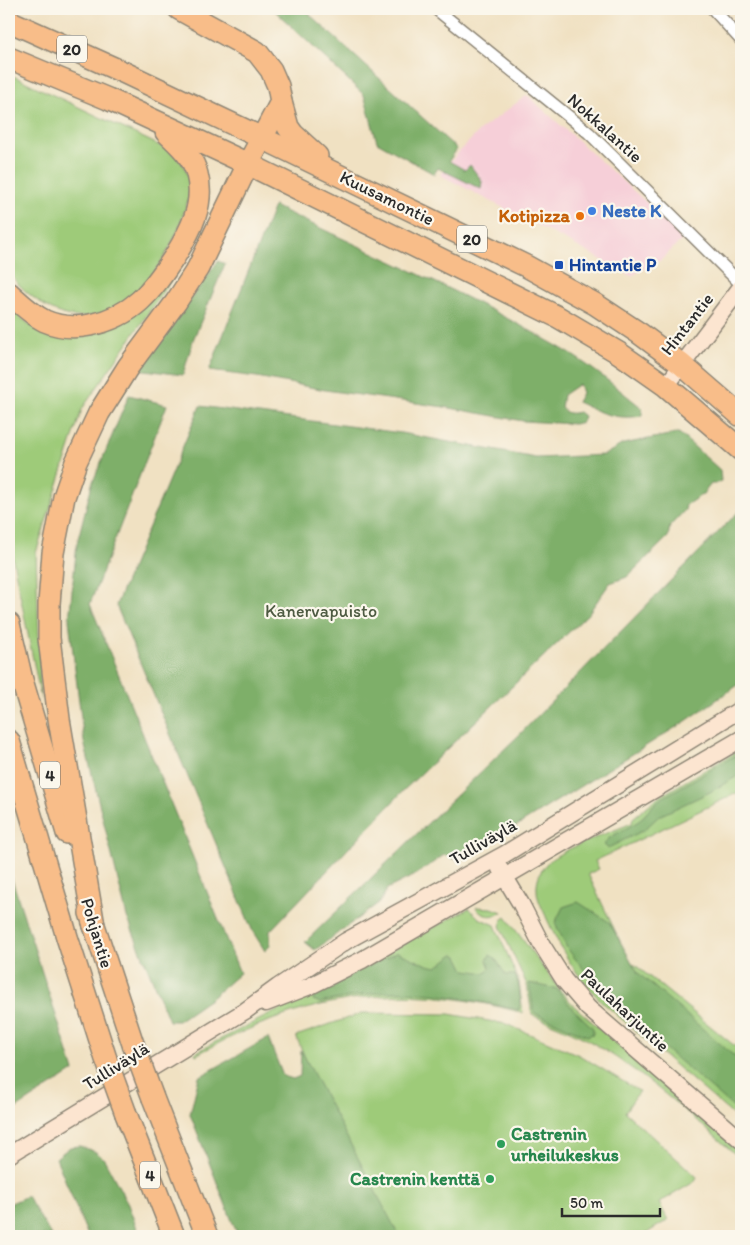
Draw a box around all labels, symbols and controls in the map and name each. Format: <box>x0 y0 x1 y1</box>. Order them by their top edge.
road number: 20 <box>57 36 87 62</box>
street label: Nokkalantie <box>563 89 647 167</box>
street label: Kuusamontie <box>336 166 438 230</box>
place label: Neste K <box>602 200 662 222</box>
place label: Kotipizza <box>499 205 571 227</box>
marker: Neste K <box>586 205 598 217</box>
marker: Kotipizza <box>574 210 586 222</box>
road number: 20 <box>457 225 487 252</box>
place label: Hintantie P <box>569 254 657 276</box>
marker: Hintantie P <box>553 259 565 271</box>
street label: Hintantie <box>656 288 718 360</box>
park label: Kanervapuisto <box>265 600 377 622</box>
road number: 4 <box>40 762 60 788</box>
street label: Tulliväylä <box>445 814 521 870</box>
street label: Pohjantie <box>76 895 118 971</box>
street label: Paulaharjuntie <box>576 963 674 1057</box>
street label: Tulliväylä <box>79 1037 154 1095</box>
place label: Castrenin urheilukeskus <box>510 1123 619 1166</box>
marker: Castrenin urheilukeskus <box>495 1138 507 1150</box>
road number: 4 <box>140 1162 160 1188</box>
place label: Castrenin kenttä <box>350 1168 481 1190</box>
marker: Castrenin kenttä <box>484 1173 496 1185</box>
scale bar <box>562 1185 660 1217</box>
text: 50 m <box>570 1194 603 1212</box>

